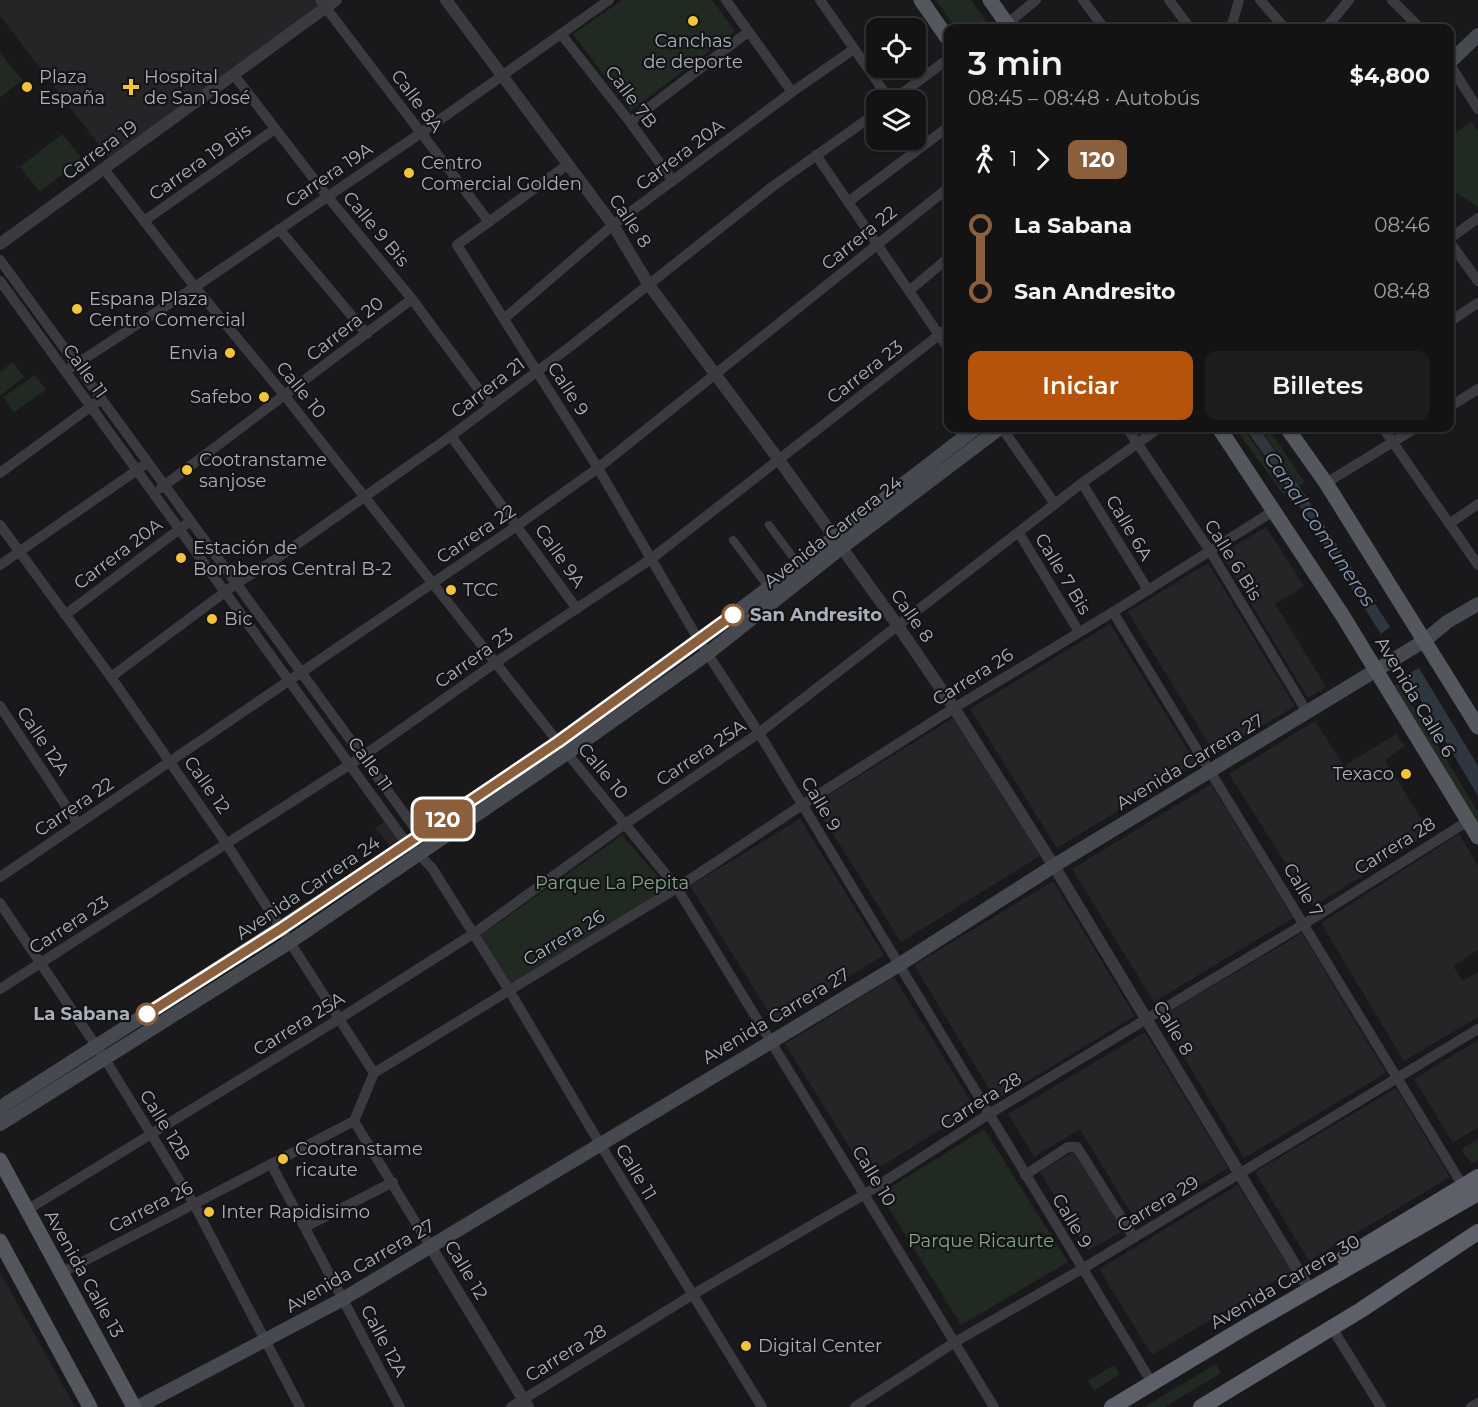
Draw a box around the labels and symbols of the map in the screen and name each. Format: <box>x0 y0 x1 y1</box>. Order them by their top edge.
marker: Canchas de deporte <box>686 14 700 28</box>
place label: Canchas de deporte <box>643 30 743 73</box>
street label: Calle 7B <box>600 61 662 133</box>
street label: Calle 8A <box>386 65 448 137</box>
place label: Plaza España <box>39 66 105 109</box>
place label: Hospital de San José <box>144 66 250 109</box>
marker: Hospital de San José <box>122 78 140 96</box>
marker: Plaza España <box>20 80 34 94</box>
street label: Carrera 19 <box>58 115 142 185</box>
street label: Carrera 20A <box>631 115 729 195</box>
street label: Carrera 19 Bis <box>145 119 255 205</box>
street label: Carrera 19A <box>281 138 377 212</box>
place label: Centro Comercial Golden <box>421 152 582 195</box>
marker: Centro Comercial Golden <box>402 166 416 180</box>
street label: Calle 9 Bis <box>338 187 414 271</box>
street label: Calle 8 <box>604 190 656 252</box>
street label: Carrera 22 <box>817 201 901 275</box>
place label: Espana Plaza Centro Comercial <box>89 288 246 331</box>
street label: Carrera 20 <box>302 292 388 366</box>
marker: Espana Plaza Centro Comercial <box>70 302 84 316</box>
street label: Carrera 23 <box>823 336 907 408</box>
street label: Calle 11 <box>58 340 112 402</box>
place label: Envia <box>169 342 218 364</box>
marker: Envia <box>223 346 237 360</box>
street label: Carrera 21 <box>447 353 529 423</box>
street label: Calle 10 <box>271 357 331 423</box>
street label: Calle 9 <box>543 358 593 420</box>
place label: Safebo <box>190 386 252 408</box>
marker: Safebo <box>257 390 271 404</box>
water label: Canal Comuneros <box>1259 447 1381 611</box>
place label: Cootranstame sanjose <box>199 449 327 492</box>
marker: Cootranstame sanjose <box>180 463 194 477</box>
street label: Avenida Carrera 24 <box>760 471 906 593</box>
street label: Calle 6A <box>1101 491 1157 565</box>
street label: Carrera 22 <box>432 500 520 568</box>
street label: Carrera 20A <box>69 514 167 594</box>
street label: Calle 6 Bis <box>1199 515 1267 605</box>
street label: Calle 9A <box>530 520 590 592</box>
street label: Calle 7 Bis <box>1030 529 1096 619</box>
place label: Estación de Bomberos Central B-2 <box>193 537 392 580</box>
marker: Estación de Bomberos Central B-2 <box>174 551 188 565</box>
place label: TCC <box>463 579 498 601</box>
marker: TCC <box>444 583 458 597</box>
street label: Calle 8 <box>886 585 938 647</box>
marker: San Andresito <box>722 604 744 626</box>
place label: San Andresito <box>750 604 882 626</box>
place label: Bic <box>224 608 253 630</box>
marker: Bic <box>205 612 219 626</box>
street label: Carrera 23 <box>431 623 517 693</box>
street label: Avenida Calle 6 <box>1370 633 1460 761</box>
street label: Carrera 26 <box>929 644 1018 710</box>
street label: Calle 12A <box>12 702 74 780</box>
street label: Avenida Carrera 27 <box>1112 709 1268 815</box>
street label: Carrera 25A <box>652 715 750 791</box>
street label: Calle 11 <box>343 733 397 795</box>
street label: Calle 10 <box>573 738 633 804</box>
street label: Calle 12 <box>179 752 235 818</box>
place label: Texaco <box>1333 763 1394 785</box>
marker: Texaco <box>1399 767 1413 781</box>
street label: Carrera 22 <box>30 773 118 841</box>
street label: Calle 9 <box>796 773 846 835</box>
line badge: 120 <box>408 800 478 838</box>
street label: Carrera 28 <box>1350 812 1440 880</box>
street label: Avenida Carrera 24 <box>232 832 384 944</box>
street label: Calle 7 <box>1278 859 1328 921</box>
park label: Parque La Pepita <box>535 872 689 894</box>
street label: Carrera 23 <box>25 891 113 959</box>
street label: Carrera 26 <box>519 905 609 971</box>
street label: Avenida Carrera 27 <box>698 963 854 1069</box>
street label: Carrera 25A <box>249 987 349 1061</box>
street label: Calle 8 <box>1148 997 1198 1059</box>
place label: La Sabana <box>33 1003 130 1025</box>
marker: La Sabana <box>136 1003 158 1025</box>
street label: Carrera 28 <box>936 1067 1026 1135</box>
street label: Calle 12B <box>135 1086 195 1164</box>
place label: Cootranstame ricaute <box>295 1138 423 1181</box>
street label: Calle 11 <box>611 1140 661 1204</box>
street label: Calle 10 <box>847 1142 901 1210</box>
marker: Cootranstame ricaute <box>276 1152 290 1166</box>
street label: Carrera 29 <box>1113 1171 1203 1237</box>
street label: Carrera 26 <box>105 1176 197 1237</box>
street label: Calle 9 <box>1047 1190 1097 1252</box>
place label: Inter Rapidisimo <box>221 1201 370 1223</box>
marker: Inter Rapidisimo <box>202 1205 216 1219</box>
street label: Avenida Calle 13 <box>40 1206 128 1342</box>
street label: Avenida Carrera 27 <box>282 1214 438 1318</box>
park label: Parque Ricaurte <box>908 1230 1054 1252</box>
street label: Avenida Carrera 30 <box>1206 1230 1364 1334</box>
street label: Calle 12 <box>440 1236 492 1304</box>
street label: Calle 12A <box>356 1301 412 1381</box>
street label: Carrera 28 <box>521 1319 611 1387</box>
place label: Digital Center <box>758 1335 882 1357</box>
marker: Digital Center <box>739 1339 753 1353</box>

